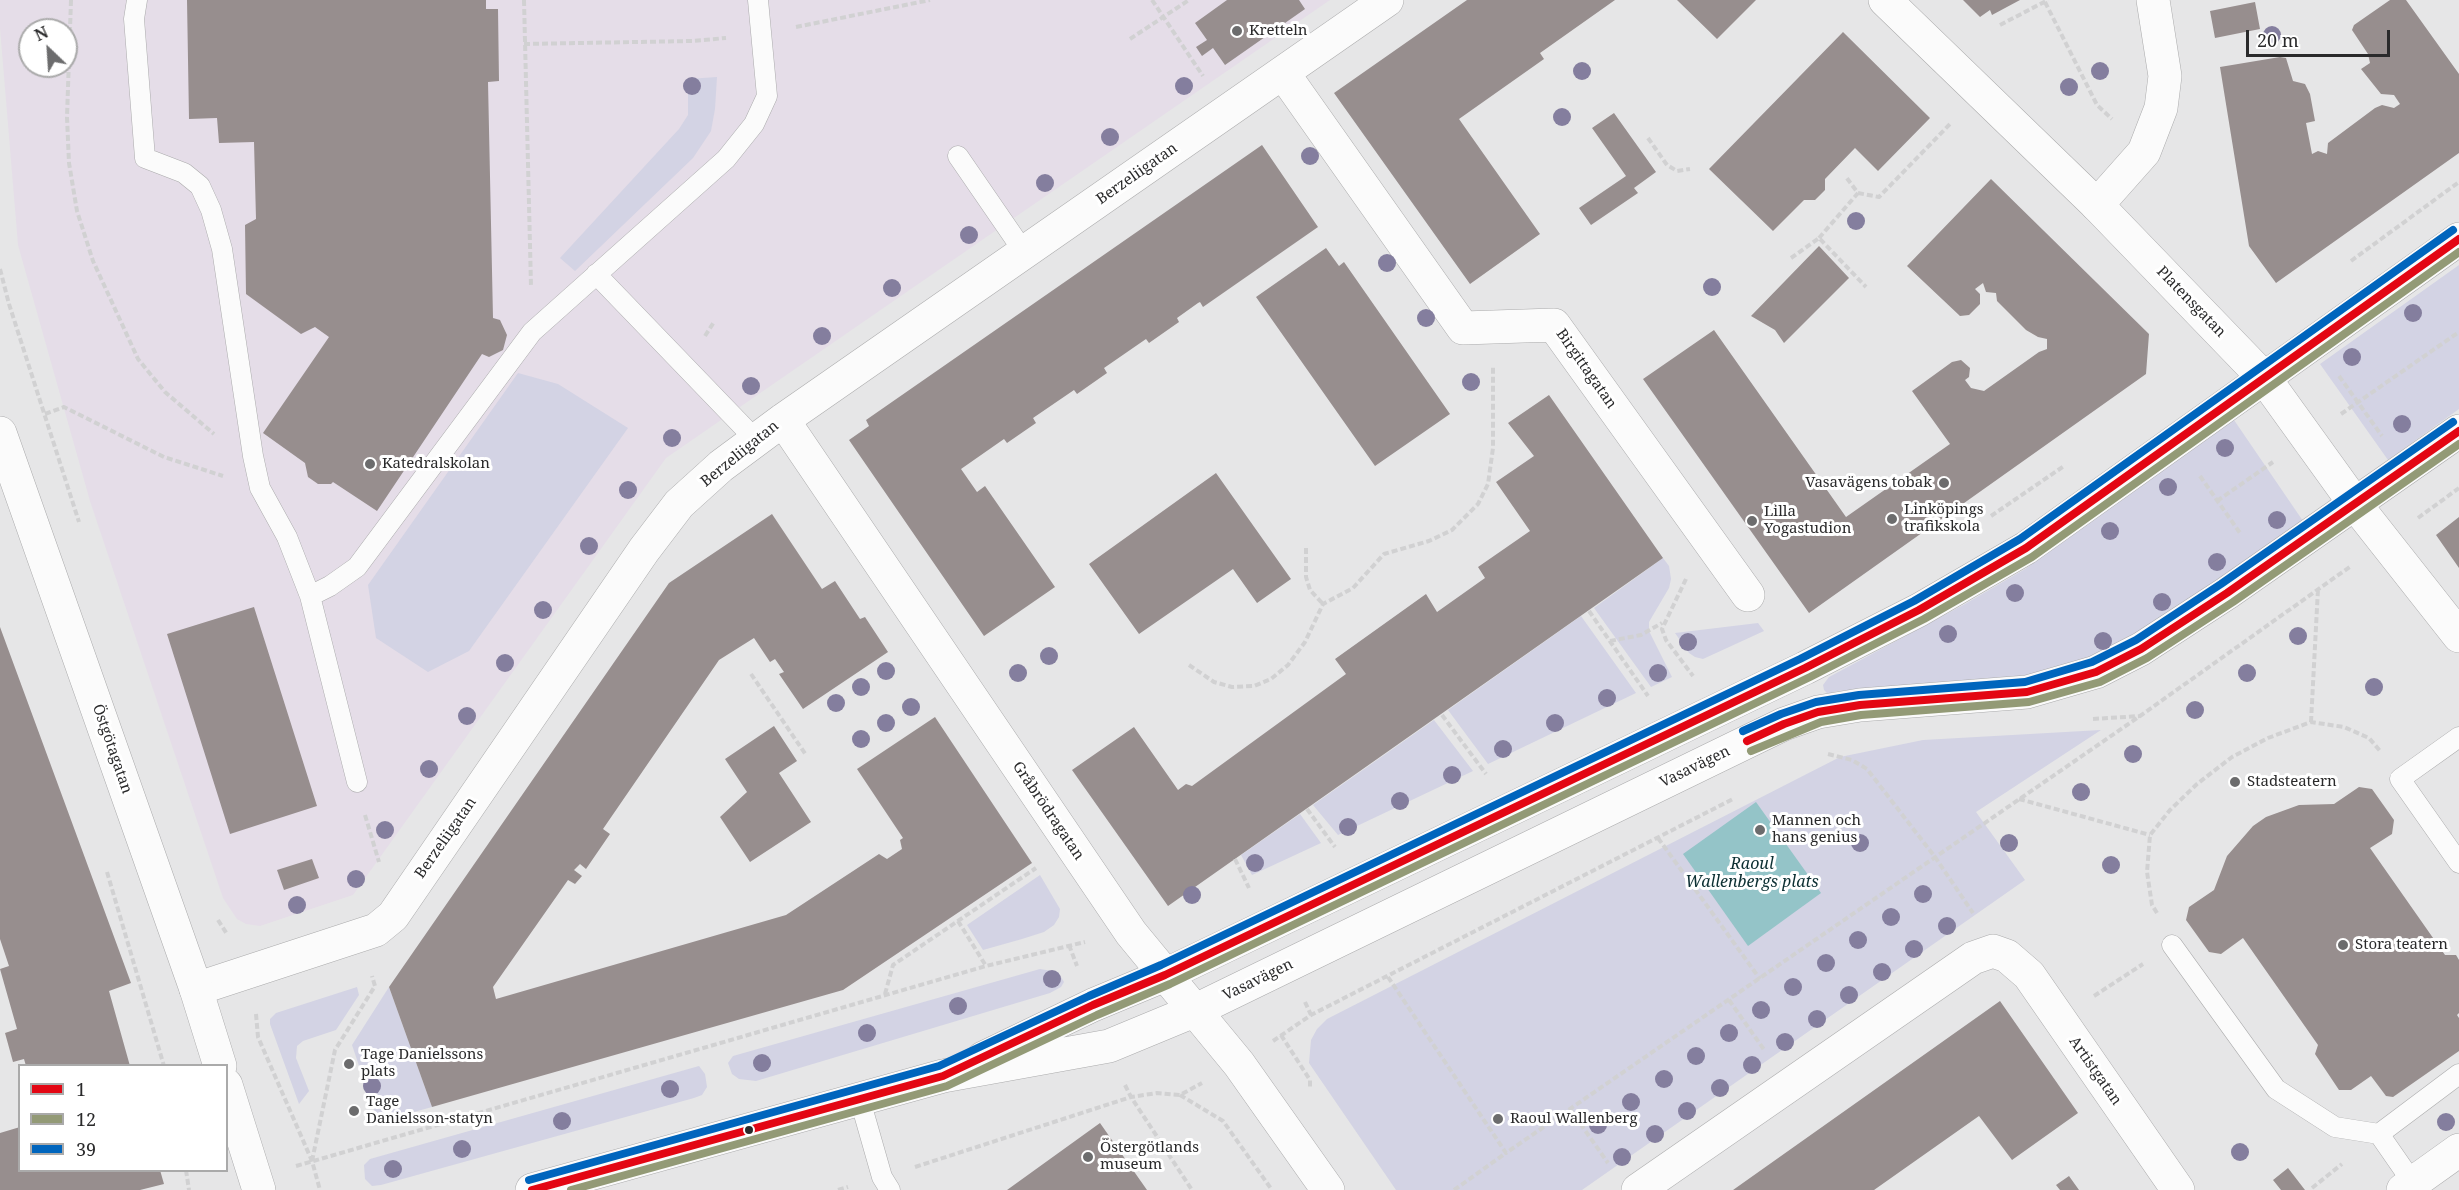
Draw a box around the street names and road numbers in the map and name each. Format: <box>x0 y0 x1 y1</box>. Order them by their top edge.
street label: Berzeliigatan <box>1093 139 1181 209</box>
street label: Platensgatan <box>2153 263 2229 341</box>
street label: Birgittagatan <box>1552 326 1620 412</box>
street label: Berzeliigatan <box>698 417 782 491</box>
street label: Östgötagatan <box>88 702 136 796</box>
street label: Vasavägen <box>1657 742 1733 792</box>
street label: Gråbrödragatan <box>1008 758 1088 864</box>
street label: Berzeliigatan <box>411 794 481 882</box>
street label: Vasavägen <box>1220 955 1296 1005</box>
street label: Artistgatan <box>2065 1033 2125 1109</box>

